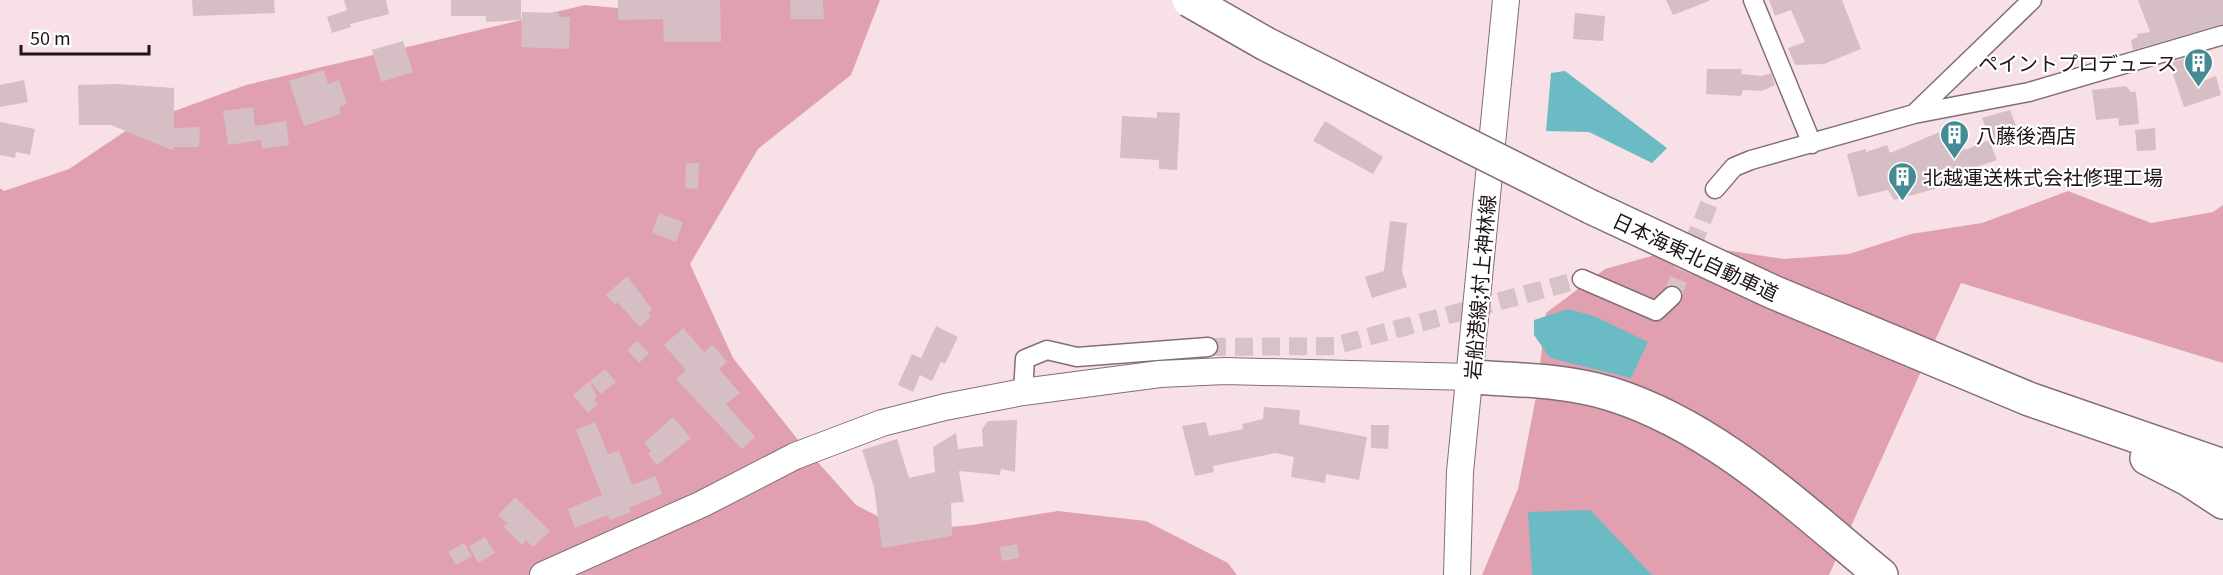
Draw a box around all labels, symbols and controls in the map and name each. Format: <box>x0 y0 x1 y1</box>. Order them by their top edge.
scale bar <box>21 18 148 56</box>
text: 50 m <box>30 24 71 50</box>
building icon: ペイントプロデュース <box>2182 46 2214 88</box>
place label: ペイントプロデュース <box>1978 48 2177 77</box>
building icon: 八藤後酒店 <box>1939 118 1971 160</box>
place label: 八藤後酒店 <box>1976 120 2076 149</box>
building icon: 北越運送株式会社修理工場 <box>1886 160 1918 202</box>
place label: 北越運送株式会社修理工場 <box>1923 162 2163 191</box>
street label: 岩船港線;村上神林線 <box>1456 193 1502 381</box>
street label: 日本海東北自動車道 <box>1608 205 1784 307</box>

